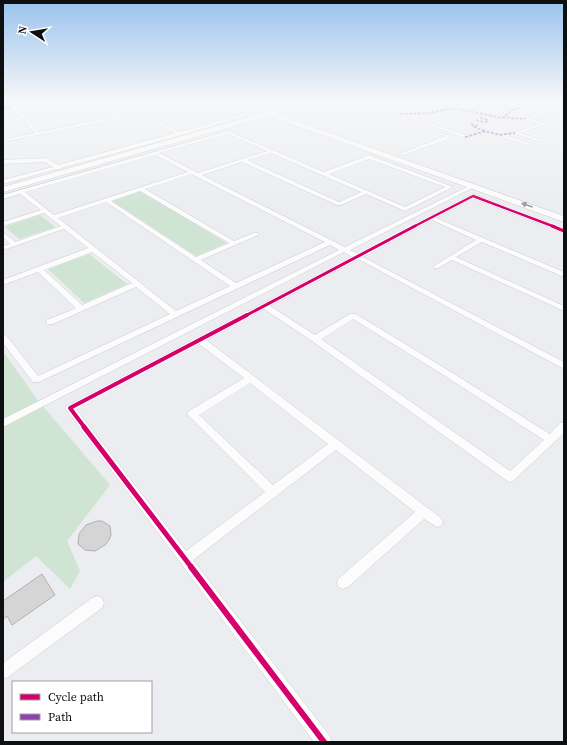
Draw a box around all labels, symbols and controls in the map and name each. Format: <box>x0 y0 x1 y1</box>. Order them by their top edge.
north arrow <box>12 12 52 52</box>
text: N <box>15 25 31 36</box>
one-way arrow <box>521 202 533 208</box>
legend <box>12 681 152 733</box>
text: Cycle path <box>48 689 104 705</box>
text: Path <box>48 709 72 725</box>

